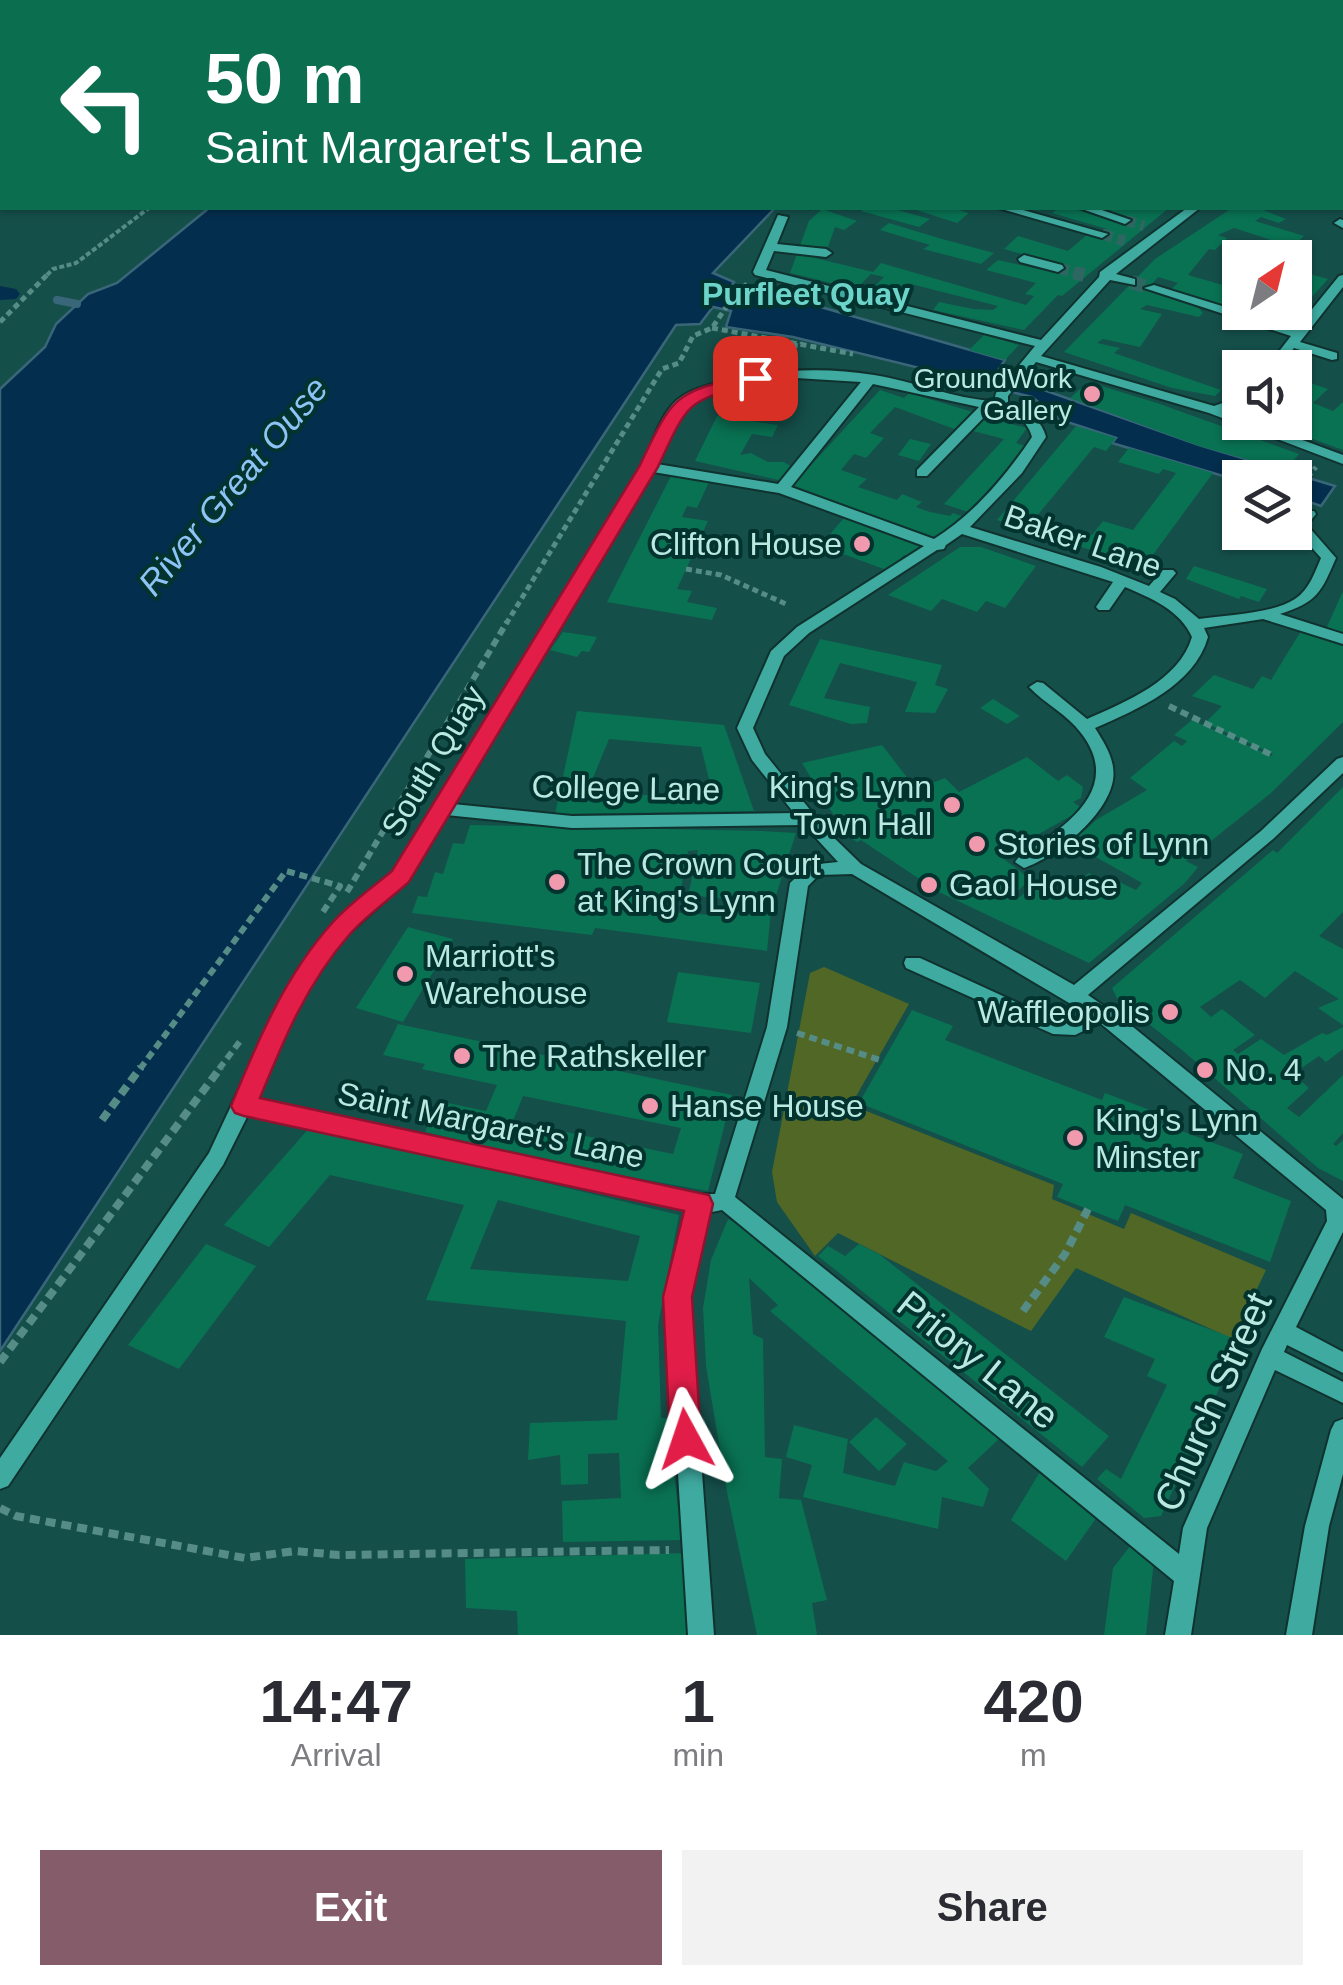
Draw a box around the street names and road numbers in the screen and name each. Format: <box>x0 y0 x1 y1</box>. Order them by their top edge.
street label: Baker Lane <box>1000 497 1166 585</box>
street label: South Quay <box>374 679 492 843</box>
street label: College Lane <box>531 768 721 808</box>
street label: Saint Margaret's Lane <box>335 1075 647 1175</box>
street label: Priory Lane <box>889 1283 1067 1437</box>
street label: Church Street <box>1146 1286 1280 1518</box>

